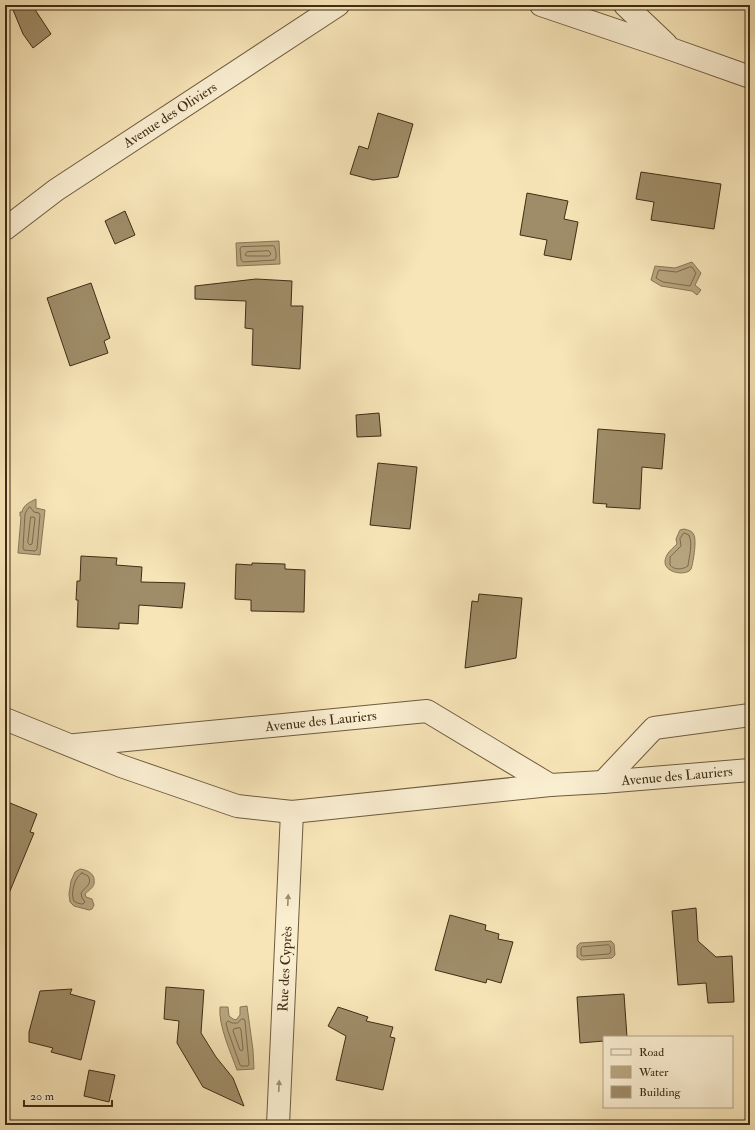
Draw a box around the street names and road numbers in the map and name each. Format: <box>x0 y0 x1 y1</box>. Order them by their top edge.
street label: Avenue des Oliviers <box>119 78 220 152</box>
street label: Avenue des Lauriers <box>263 707 378 735</box>
street label: Avenue des Lauriers <box>620 763 734 789</box>
street label: Rue des Cyprès <box>274 926 297 1012</box>

